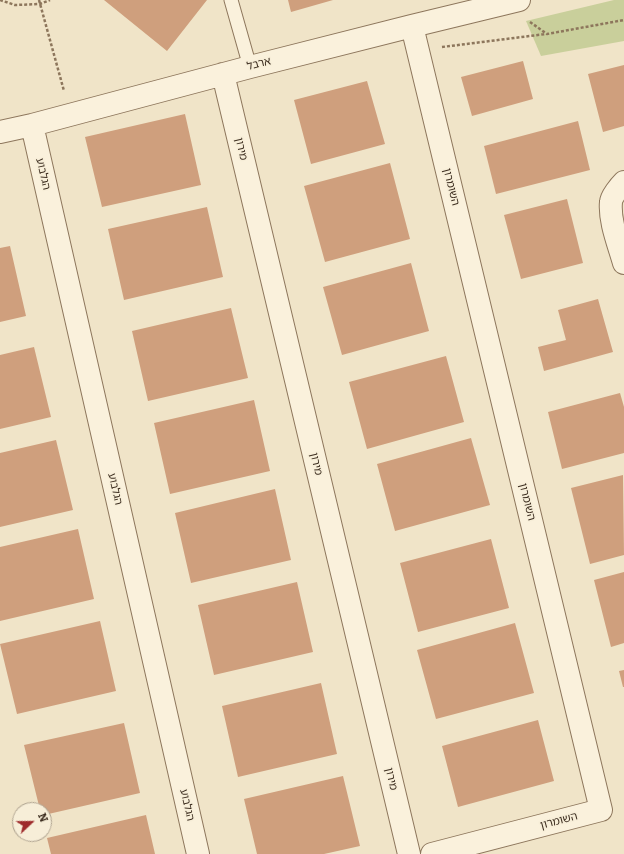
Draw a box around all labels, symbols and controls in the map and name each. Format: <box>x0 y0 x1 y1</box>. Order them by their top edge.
street label: ארבל <box>246 55 272 73</box>
street label: מירון <box>232 136 250 162</box>
street label: הגלבוע <box>33 157 53 191</box>
street label: השומרון <box>440 167 462 207</box>
street label: מירון <box>307 451 325 477</box>
street label: הגלבוע <box>105 472 125 506</box>
street label: השומרון <box>516 482 538 522</box>
street label: מירון <box>382 766 400 792</box>
street label: הגלבוע <box>177 788 197 822</box>
north arrow <box>12 802 52 842</box>
street label: השומרון <box>539 810 579 832</box>
text: N <box>35 811 50 824</box>

